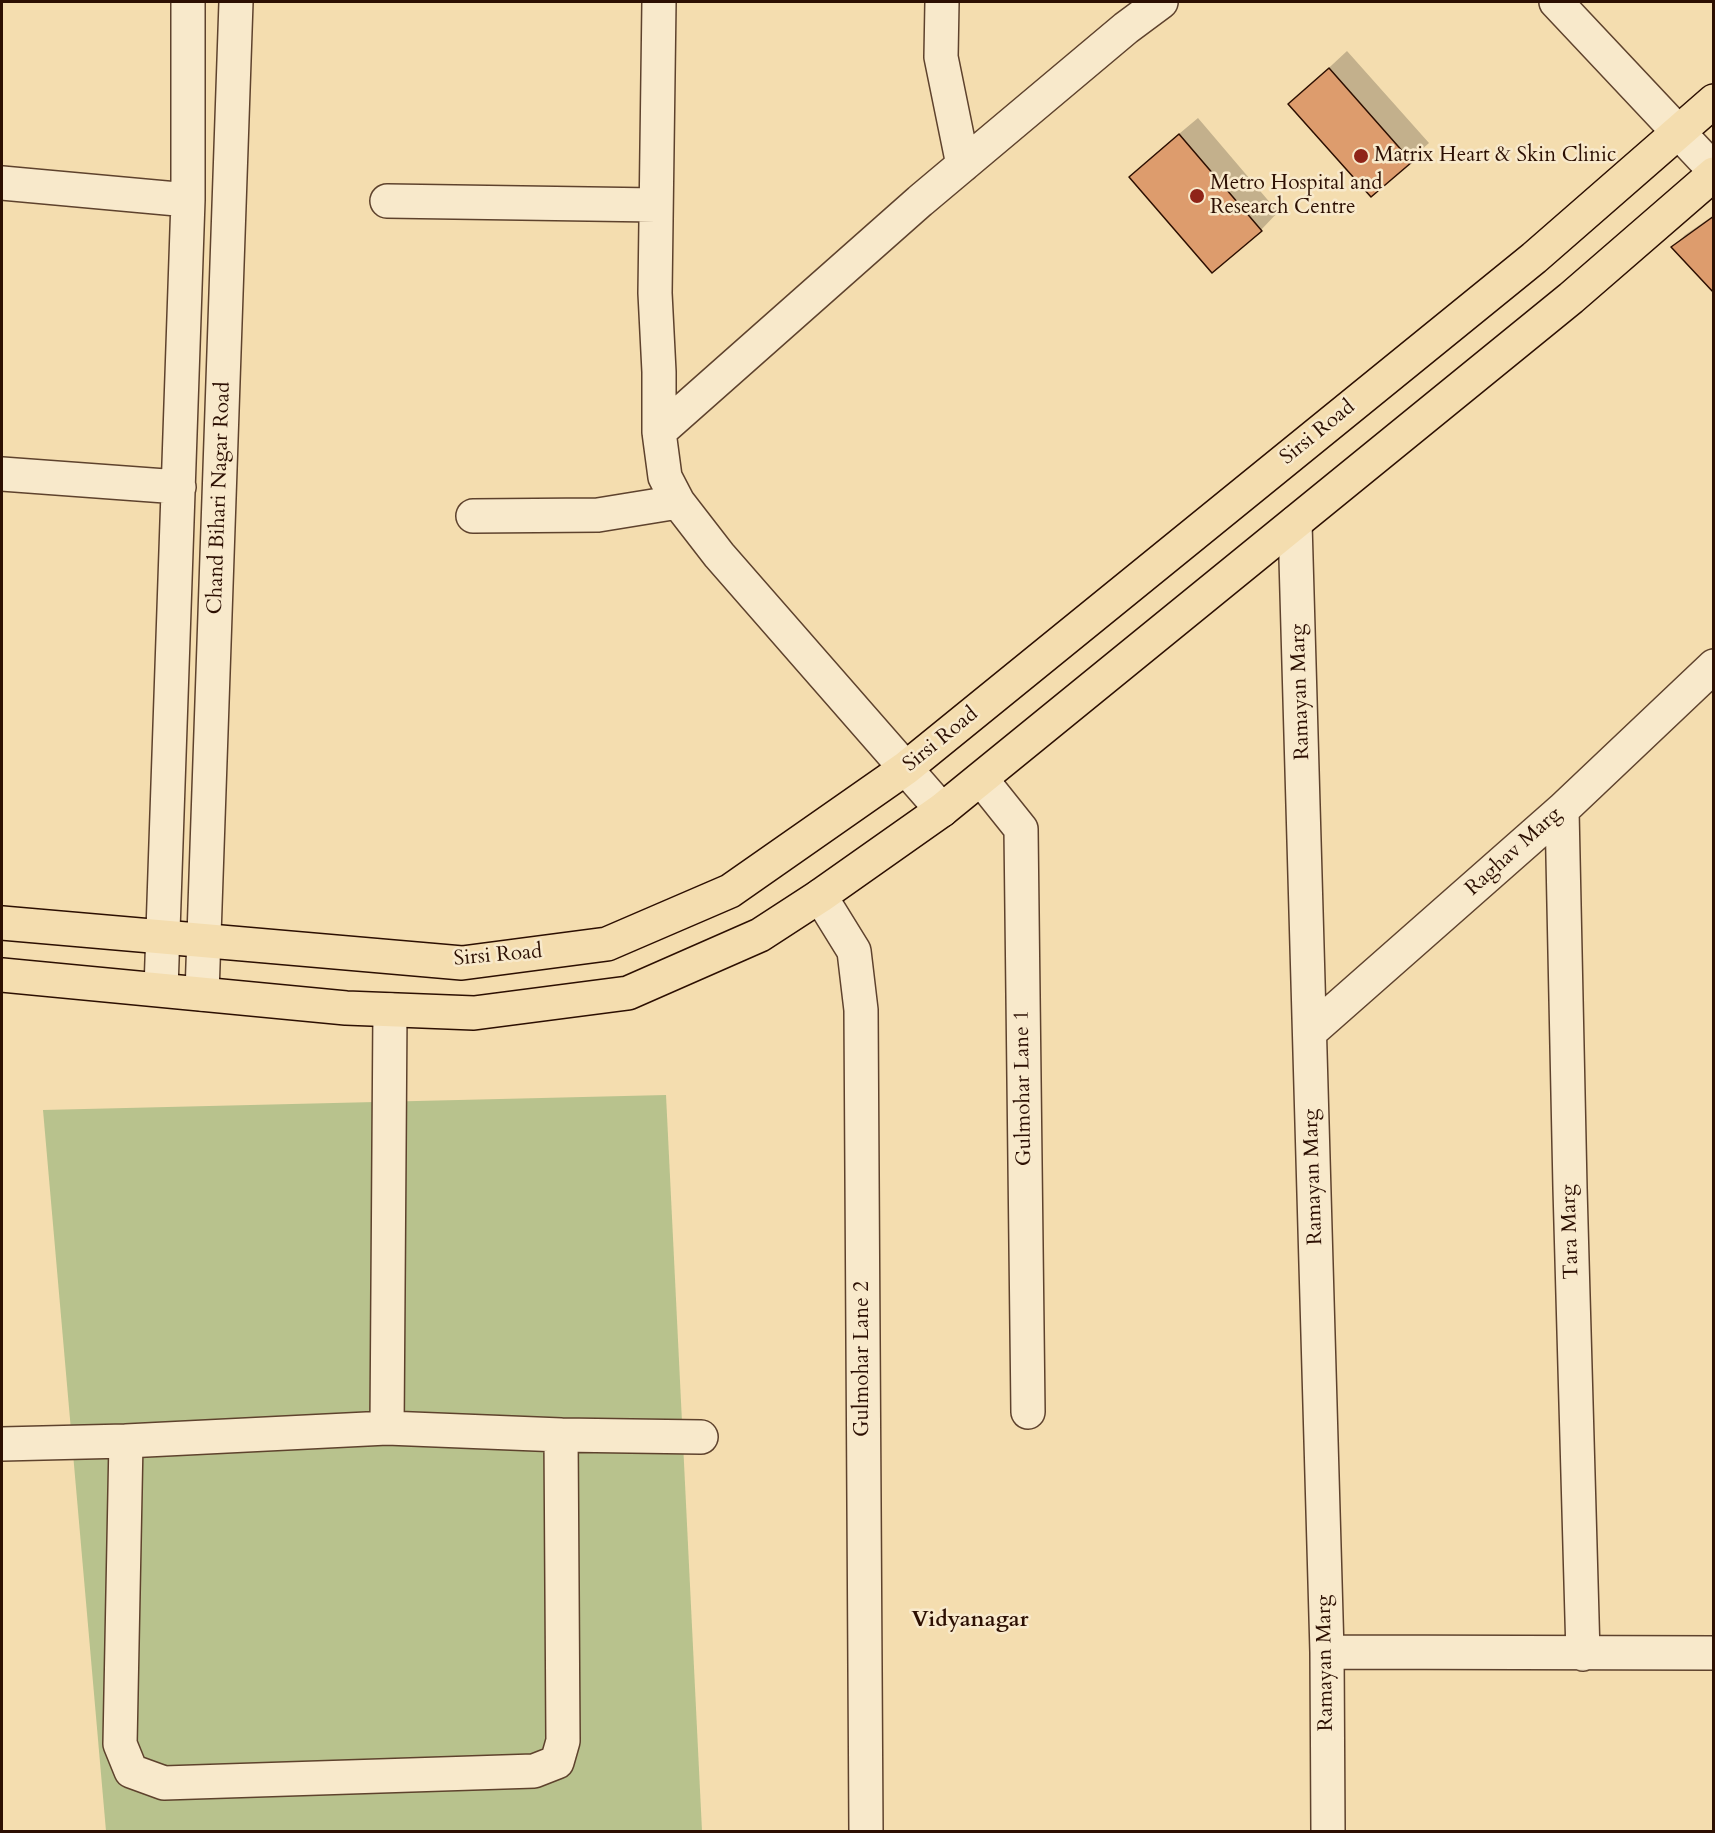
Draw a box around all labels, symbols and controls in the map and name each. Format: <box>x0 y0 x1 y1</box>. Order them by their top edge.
place label: Matrix Heart & Skin Clinic <box>1374 143 1616 169</box>
marker: Matrix Heart & Skin Clinic <box>1352 147 1370 165</box>
place label: Metro Hospital and Research Centre <box>1210 171 1382 221</box>
marker: Metro Hospital and Research Centre <box>1188 187 1206 205</box>
street label: Chand Bihari Nagar Road <box>203 381 237 615</box>
street label: Sirsi Road <box>1276 395 1360 471</box>
street label: Ramayan Marg <box>1286 623 1316 761</box>
street label: Sirsi Road <box>899 702 983 778</box>
street label: Raghav Marg <box>1461 802 1567 902</box>
street label: Sirsi Road <box>453 940 543 972</box>
street label: Gulmohar Lane 1 <box>1010 1010 1038 1166</box>
street label: Ramayan Marg <box>1299 1108 1329 1246</box>
street label: Tara Marg <box>1557 1184 1585 1280</box>
street label: Gulmohar Lane 2 <box>850 1281 876 1437</box>
street label: Ramayan Marg <box>1312 1595 1340 1731</box>
district label: Vidyanagar <box>911 1608 1029 1634</box>

